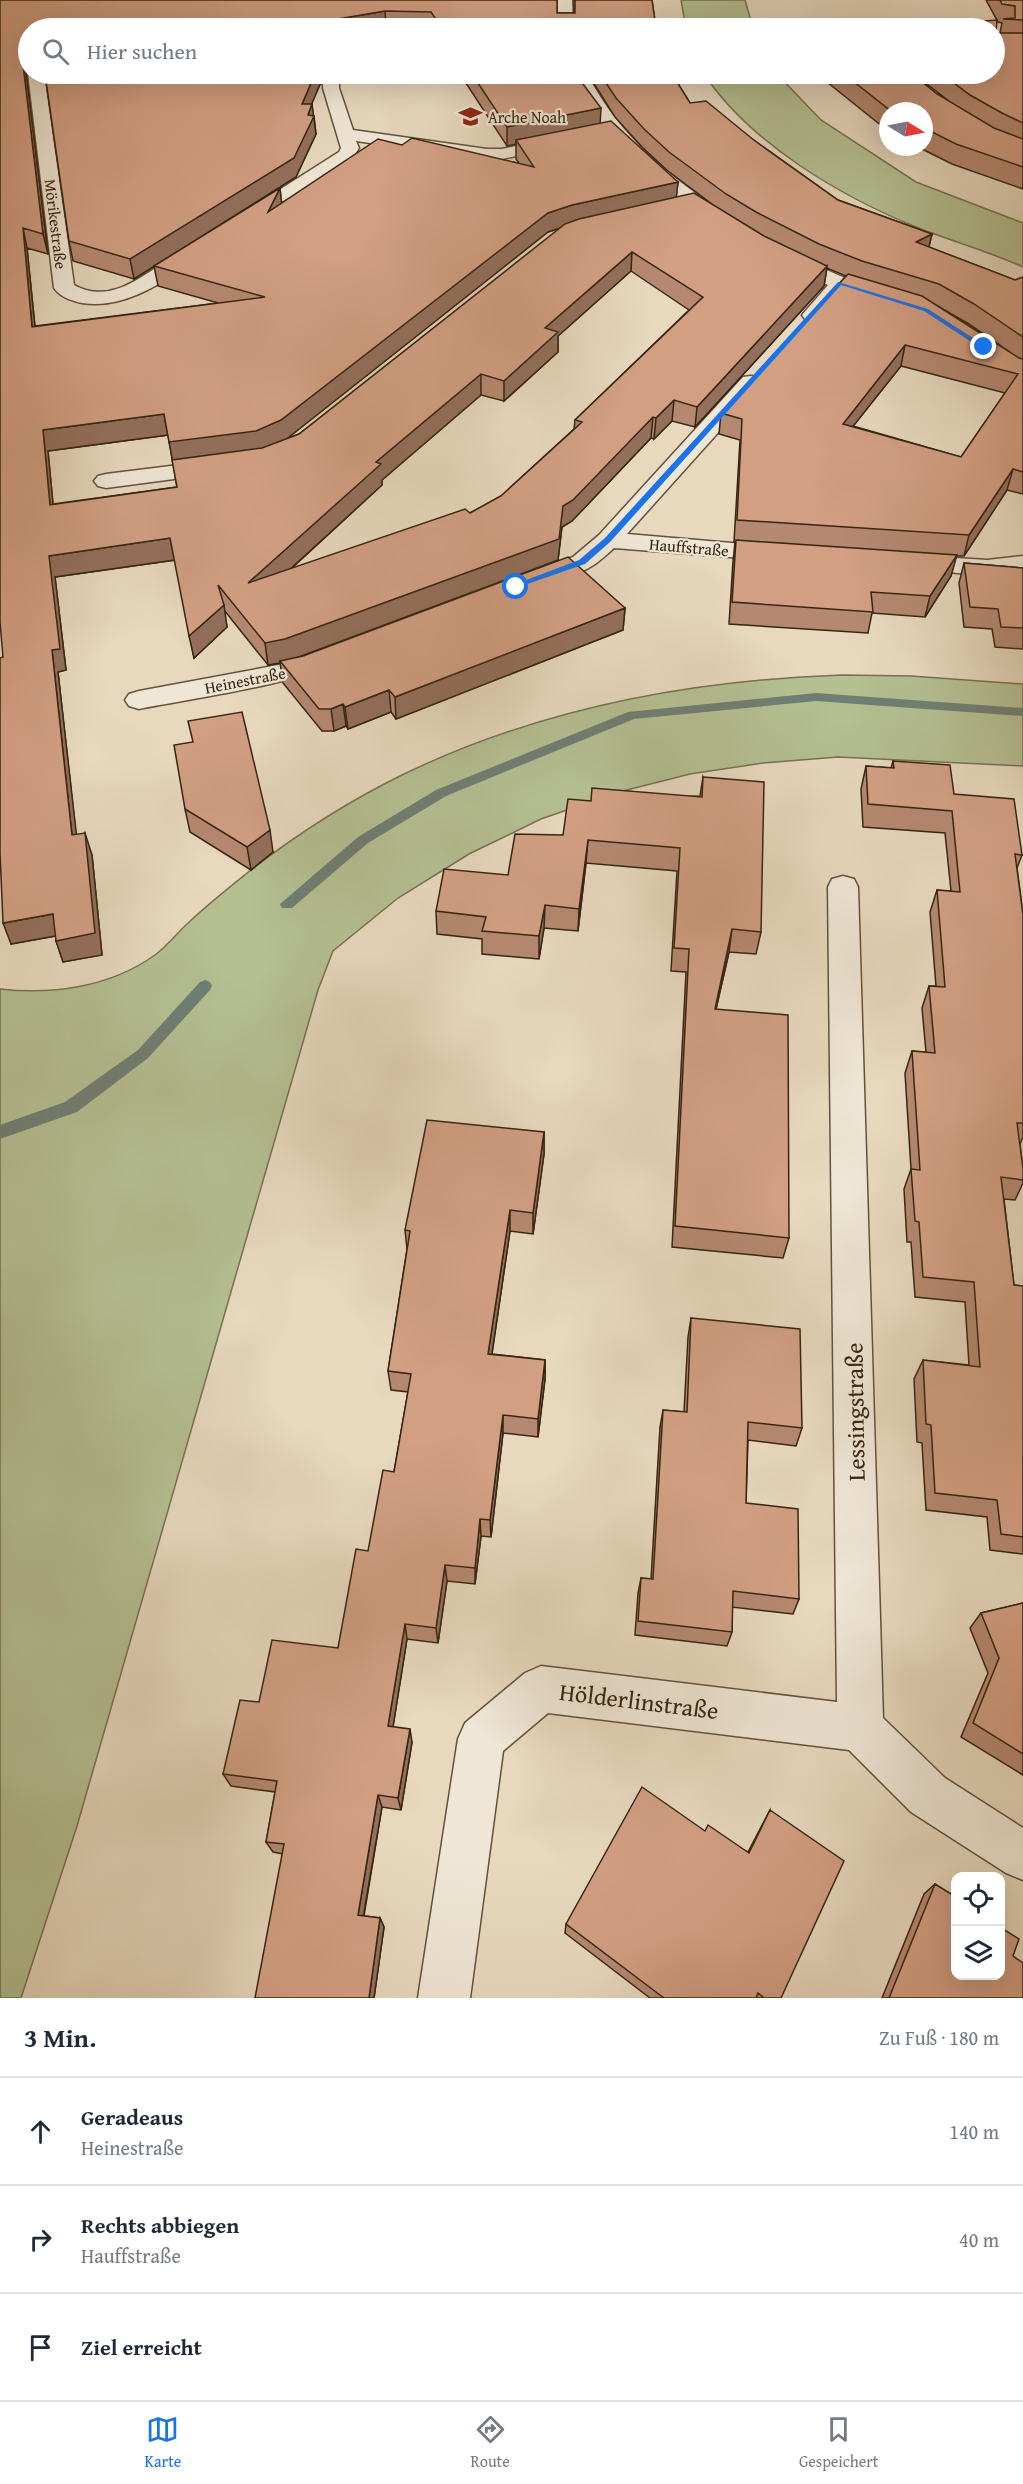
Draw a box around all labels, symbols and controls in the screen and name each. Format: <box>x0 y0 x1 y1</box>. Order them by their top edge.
search box <box>18 18 1005 84</box>
icon: search <box>39 35 72 68</box>
text: Hier suchen <box>87 35 197 67</box>
north arrow <box>879 102 933 156</box>
school or university icon: Arche Noah <box>457 104 483 130</box>
place label: Arche Noah <box>488 105 566 129</box>
street label: Mörikestraße <box>39 178 73 270</box>
route end <box>970 333 996 359</box>
street label: Hauffstraße <box>648 532 730 562</box>
route start <box>502 573 528 599</box>
street label: Heinestraße <box>202 660 288 700</box>
street label: Lessingstraße <box>836 1342 874 1482</box>
street label: Hölderlinstraße <box>557 1674 721 1728</box>
map controls <box>951 1872 1005 1980</box>
button: locate <box>951 1872 1005 1926</box>
button: layers <box>951 1926 1005 1980</box>
text: 3 Min. <box>24 2018 96 2057</box>
text: Zu Fuß · 180 m <box>879 2023 999 2052</box>
text: Geradeaus <box>81 2101 183 2133</box>
icon: ahead <box>24 2115 57 2148</box>
text: 140 m <box>949 2117 999 2146</box>
text: Heinestraße <box>81 2133 184 2162</box>
text: Rechts abbiegen <box>81 2209 239 2241</box>
icon: right <box>24 2223 57 2256</box>
text: 40 m <box>959 2225 999 2254</box>
text: Hauffstraße <box>81 2241 181 2270</box>
icon: arrive <box>24 2331 57 2364</box>
text: Ziel erreicht <box>81 2331 202 2363</box>
tab: Karte <box>145 2413 181 2473</box>
tab: Route <box>471 2413 510 2473</box>
tab: Gespeichert <box>799 2413 878 2473</box>

